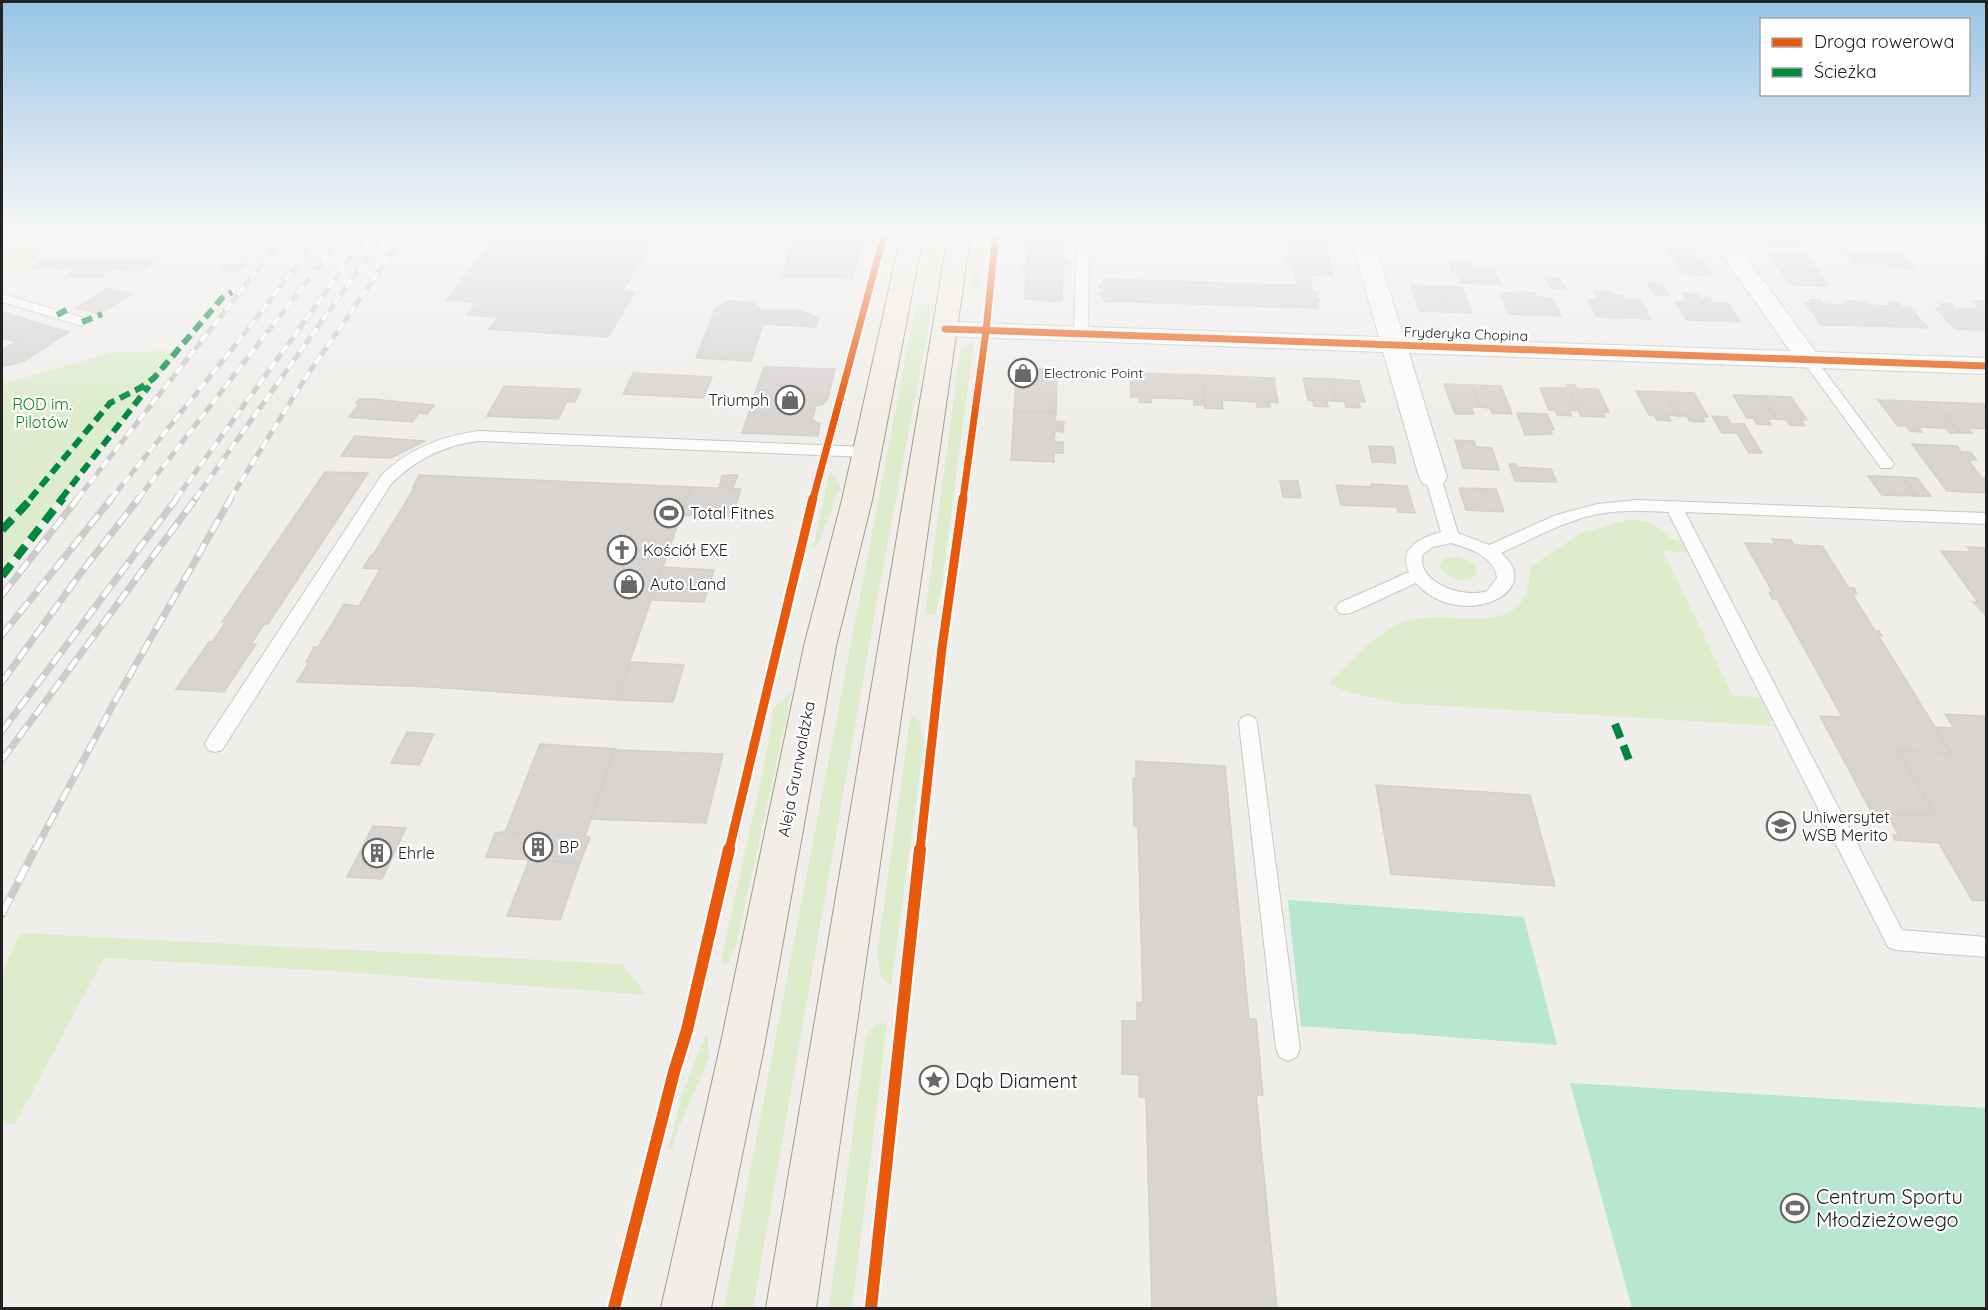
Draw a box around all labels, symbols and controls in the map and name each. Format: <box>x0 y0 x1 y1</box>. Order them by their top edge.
legend <box>1760 18 1970 96</box>
text: Droga rowerowa <box>1814 30 1954 53</box>
text: Ścieżka <box>1814 60 1877 83</box>
street label: Fryderyka Chopina <box>1404 323 1528 345</box>
shop icon: Electronic Point <box>1007 357 1039 389</box>
place label: Electronic Point <box>1044 364 1143 382</box>
shop icon: Triumph <box>774 384 806 416</box>
place label: Triumph <box>708 390 769 410</box>
park label: ROD im. Pilotów <box>12 394 72 432</box>
sports icon: Total Fitnes <box>653 497 685 529</box>
place label: Total Fitnes <box>690 503 774 523</box>
church icon: Kościół EXE <box>606 534 638 566</box>
place label: Kościół EXE <box>643 540 728 560</box>
shop icon: Auto Land <box>613 568 645 600</box>
place label: Auto Land <box>650 574 726 594</box>
street label: Aleja Grunwaldzka <box>773 699 819 839</box>
place label: Uniwersytet WSB Merito <box>1802 807 1890 845</box>
school or university icon: Uniwersytet WSB Merito <box>1765 810 1797 842</box>
building icon: BP <box>522 831 554 863</box>
building icon: Ehrle <box>361 837 393 869</box>
place label: BP <box>559 837 579 857</box>
place label: Ehrle <box>398 843 435 863</box>
place icon: Dąb Diament <box>918 1064 950 1096</box>
place label: Dąb Diament <box>955 1068 1078 1093</box>
place label: Centrum Sportu Młodzieżowego <box>1816 1184 1963 1232</box>
sports icon: Centrum Sportu Młodzieżowego <box>1779 1192 1811 1224</box>

